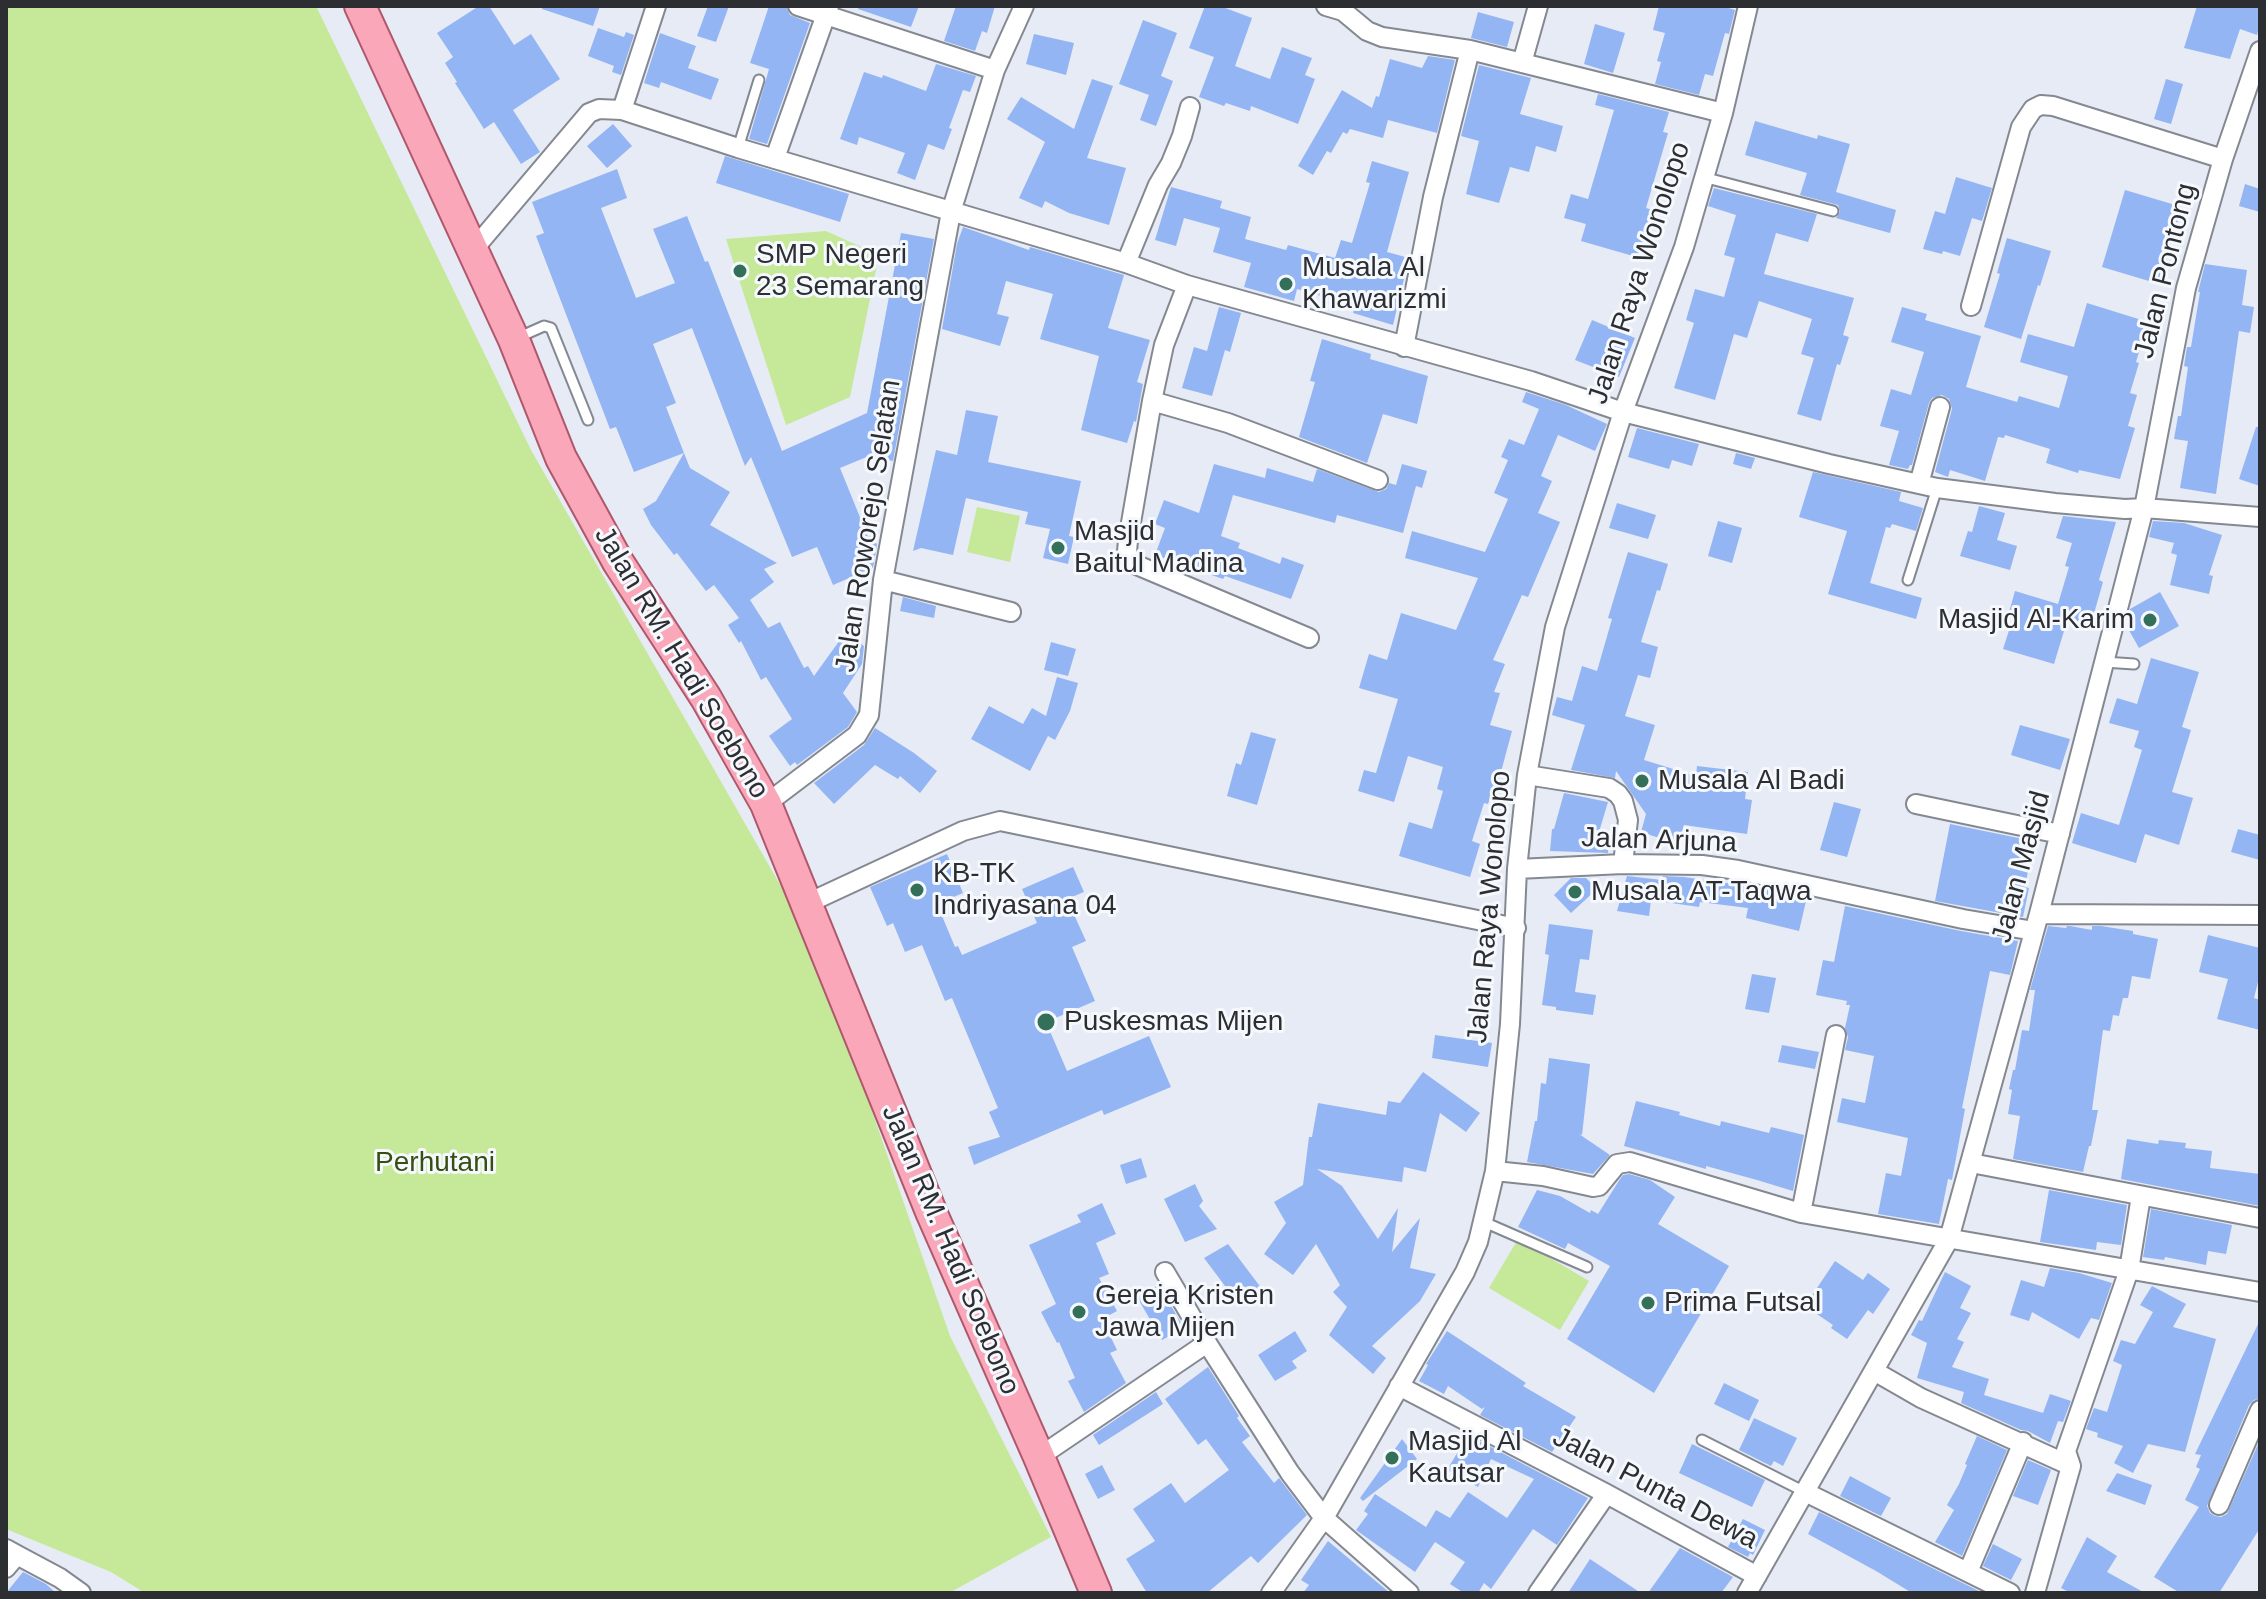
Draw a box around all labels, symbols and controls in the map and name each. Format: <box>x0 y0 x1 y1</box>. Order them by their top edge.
street label: Jalan Raya Wonolopo <box>1582 138 1698 408</box>
street label: Jalan Pontong <box>2128 180 2204 362</box>
place label: SMP Negeri 23 Semarang <box>756 238 924 304</box>
place label: Musala Al Khawarizmi <box>1302 251 1447 317</box>
marker: SMP Negeri 23 Semarang <box>731 262 749 280</box>
marker: Musala Al Khawarizmi <box>1277 275 1295 293</box>
street label: Jalan Roworejo Selatan <box>829 377 909 675</box>
place label: Masjid Baitul Madina <box>1074 515 1244 581</box>
street label: Jalan RM. Hadi Soebono <box>586 521 776 805</box>
marker: Masjid Baitul Madina <box>1049 539 1067 557</box>
place label: Masjid Al-Karim <box>1938 603 2134 637</box>
marker: Masjid Al-Karim <box>2141 611 2159 629</box>
place label: Musala Al Badi <box>1658 764 1845 798</box>
street label: Jalan Raya Wonolopo <box>1461 769 1519 1045</box>
marker: Musala Al Badi <box>1633 772 1651 790</box>
street label: Jalan Masjid <box>1986 787 2058 947</box>
street label: Jalan Arjuna <box>1581 821 1737 861</box>
place label: KB-TK Indriyasana 04 <box>933 857 1117 923</box>
place label: Musala AT-Taqwa <box>1591 875 1811 909</box>
marker: KB-TK Indriyasana 04 <box>908 881 926 899</box>
marker: Musala AT-Taqwa <box>1566 883 1584 901</box>
place label: Puskesmas Mijen <box>1064 1005 1283 1039</box>
marker: Puskesmas Mijen <box>1035 1011 1057 1033</box>
street label: Jalan RM. Hadi Soebono <box>874 1100 1026 1400</box>
park label: Perhutani <box>375 1146 495 1180</box>
place label: Gereja Kristen Jawa Mijen <box>1095 1279 1274 1345</box>
place label: Prima Futsal <box>1664 1286 1821 1320</box>
marker: Prima Futsal <box>1639 1294 1657 1312</box>
marker: Gereja Kristen Jawa Mijen <box>1070 1303 1088 1321</box>
street label: Jalan Punta Dewa <box>1547 1421 1763 1557</box>
place label: Masjid Al Kautsar <box>1408 1425 1522 1491</box>
marker: Masjid Al Kautsar <box>1383 1449 1401 1467</box>

